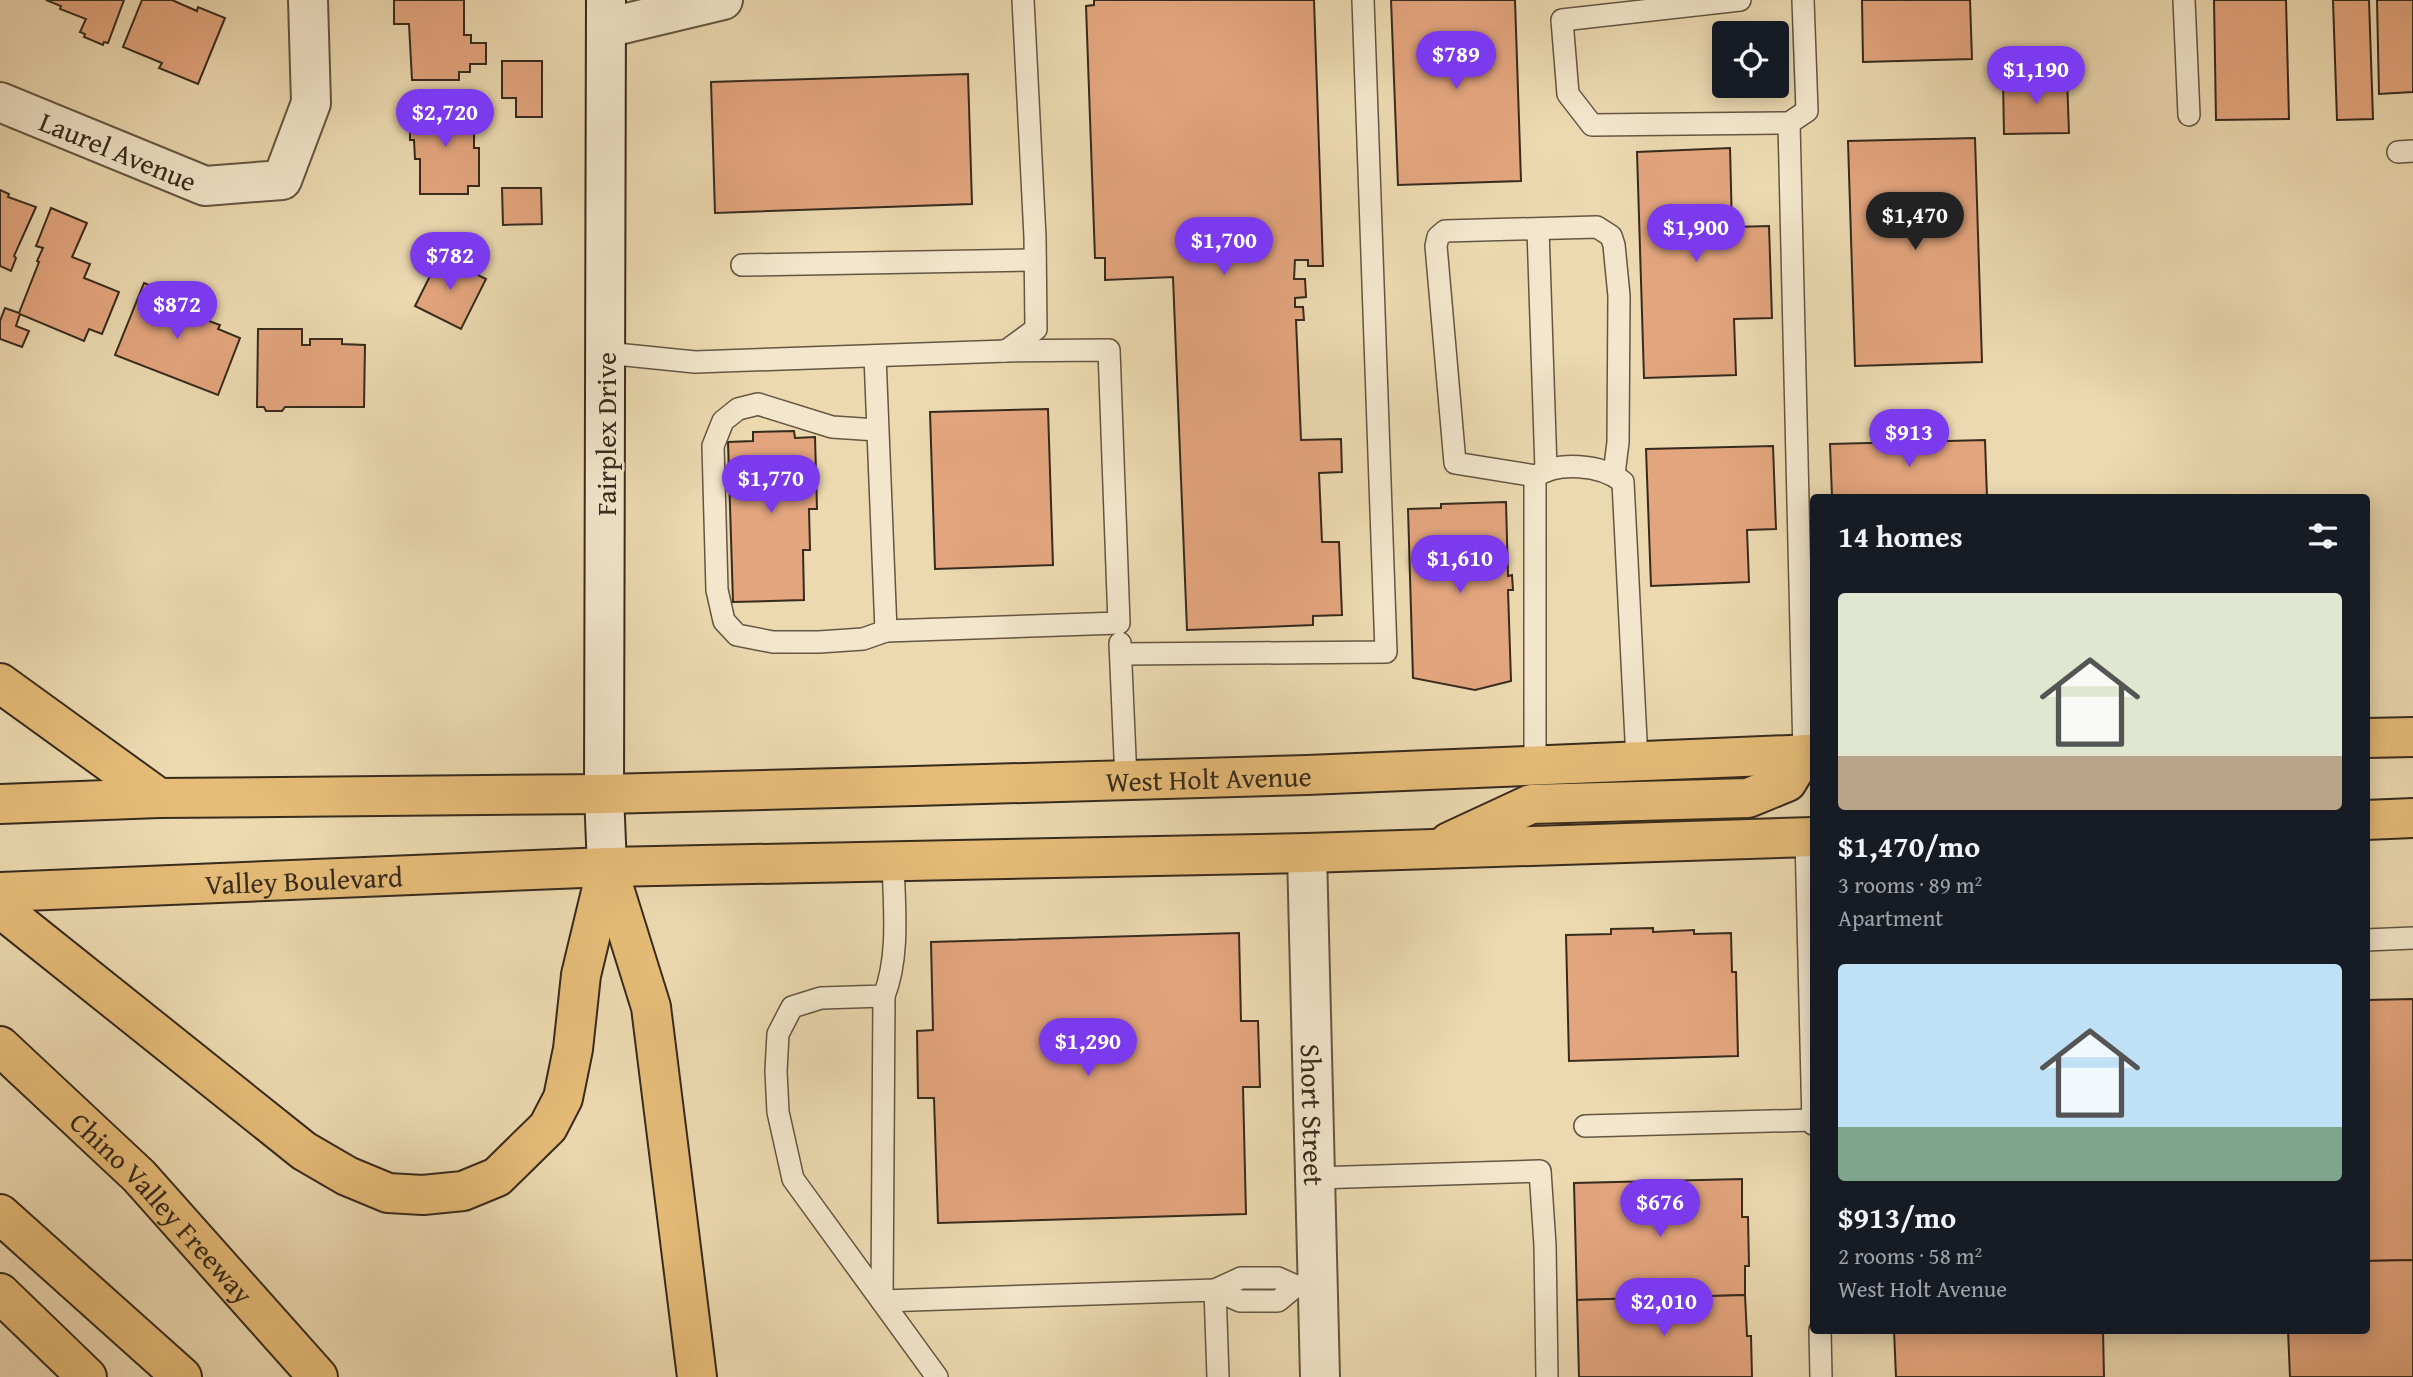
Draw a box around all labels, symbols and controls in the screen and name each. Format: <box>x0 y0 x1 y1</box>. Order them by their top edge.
map controls <box>1712 21 1789 98</box>
button: locate <box>1712 21 1789 98</box>
pin: $789 <box>1415 32 1497 91</box>
text: $789 <box>1432 37 1480 70</box>
pin: $1,190 <box>1979 46 2093 106</box>
text: $1,190 <box>2003 52 2069 85</box>
pin: $2,720 <box>388 90 502 149</box>
text: $2,720 <box>412 95 478 128</box>
street label: Laurel Avenue <box>34 100 203 201</box>
pin: $1,470 <box>1858 192 1972 252</box>
text: $1,470 <box>1882 198 1948 231</box>
pin: $1,900 <box>1639 204 1753 264</box>
text: $1,900 <box>1663 210 1729 243</box>
pin: $1,700 <box>1167 218 1281 277</box>
text: $1,700 <box>1191 223 1257 256</box>
pin: $782 <box>409 232 491 292</box>
text: $782 <box>426 238 474 271</box>
pin: $872 <box>136 282 218 341</box>
text: $872 <box>153 287 201 320</box>
street label: Fairplex Drive <box>585 352 626 516</box>
pin: $913 <box>1868 410 1950 469</box>
text: $913 <box>1885 415 1933 448</box>
pin: $1,770 <box>714 456 828 515</box>
text: $1,770 <box>738 461 804 494</box>
text: 14 homes <box>1838 514 1963 558</box>
icon: filters <box>2304 517 2342 555</box>
pin: $1,610 <box>1403 536 1517 595</box>
text: $1,610 <box>1427 541 1493 574</box>
icon: home <box>2027 639 2153 765</box>
street label: West Holt Avenue <box>1105 754 1312 801</box>
text: $1,470/mo <box>1838 824 1980 868</box>
street label: Valley Boulevard <box>204 855 404 904</box>
text: 3 rooms · 89 m² <box>1838 868 1982 901</box>
text: Apartment <box>1838 901 1943 934</box>
icon: home <box>2027 1010 2153 1136</box>
pin: $1,290 <box>1031 1018 1145 1078</box>
text: $1,290 <box>1055 1024 1121 1057</box>
street label: Short Street <box>1291 1043 1336 1187</box>
street label: Chino Valley Freeway <box>61 1101 264 1313</box>
pin: $676 <box>1619 1180 1701 1239</box>
text: $676 <box>1636 1185 1684 1218</box>
text: $913/mo <box>1838 1195 1956 1239</box>
text: 2 rooms · 58 m² <box>1838 1239 1982 1272</box>
text: West Holt Avenue <box>1838 1272 2007 1305</box>
pin: $2,010 <box>1607 1278 1721 1338</box>
text: $2,010 <box>1631 1284 1697 1317</box>

